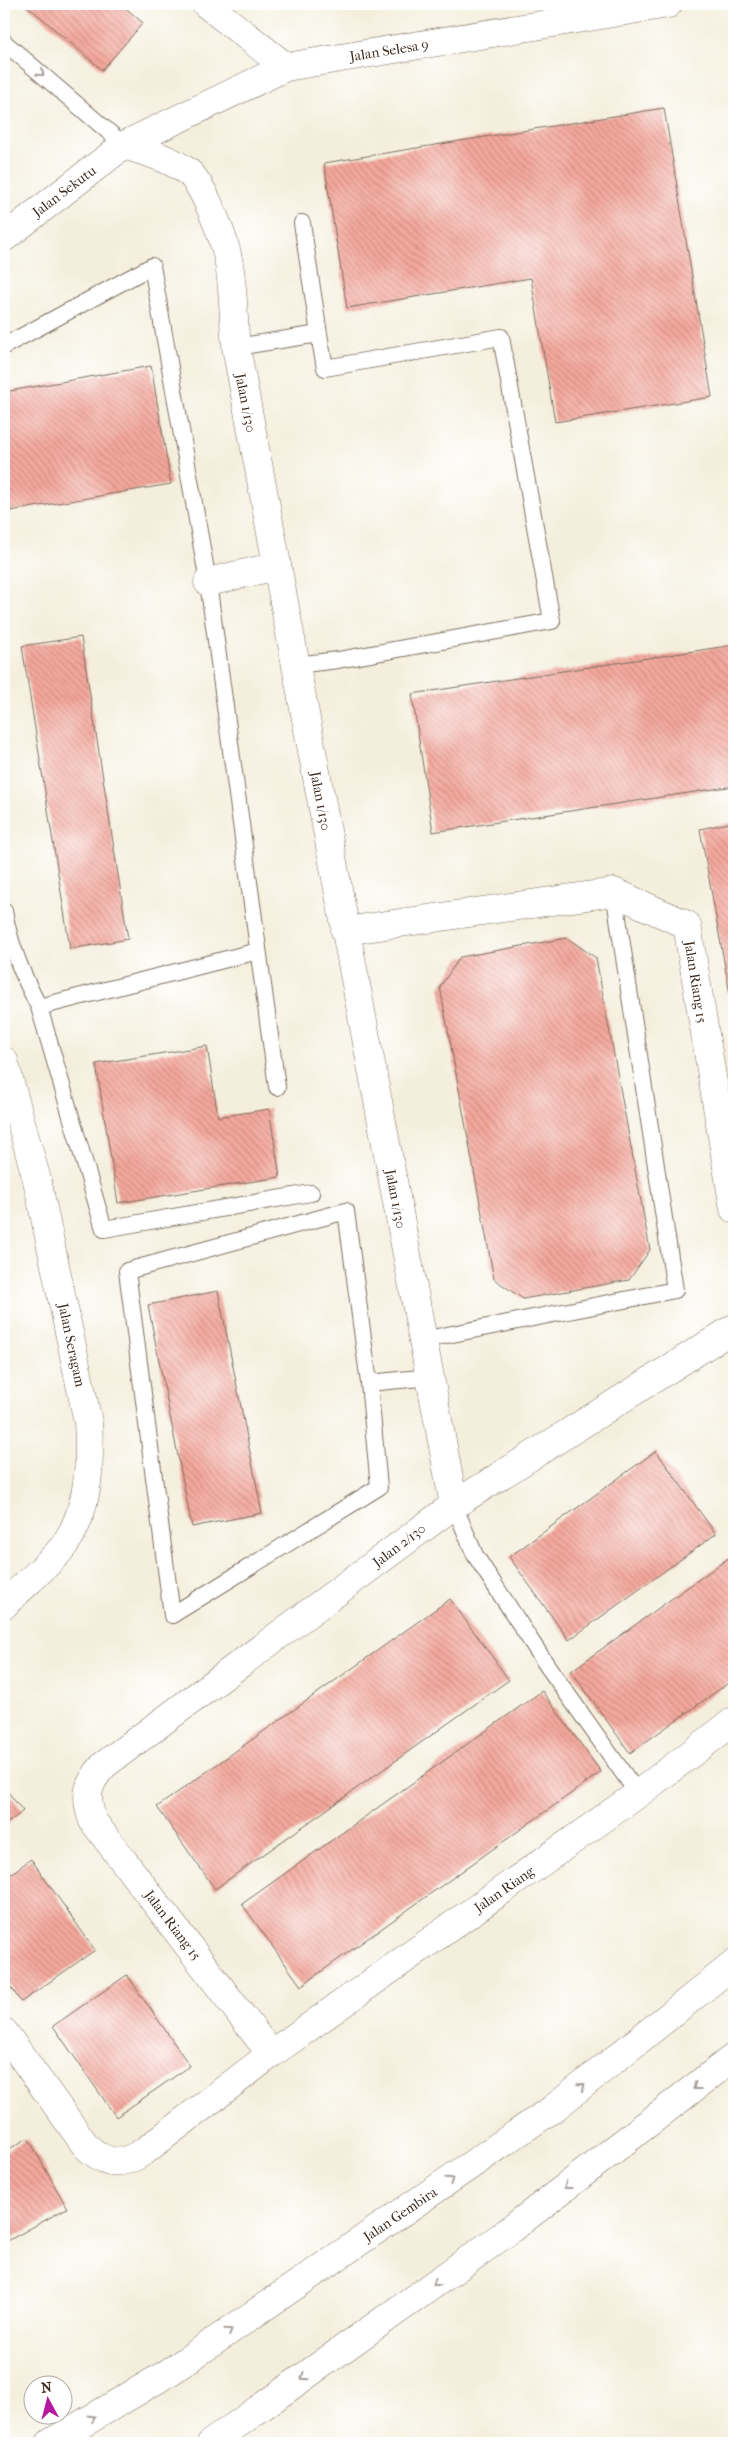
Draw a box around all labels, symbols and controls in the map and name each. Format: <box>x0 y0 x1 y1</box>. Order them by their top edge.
street label: Jalan Selesa 9 <box>347 36 430 65</box>
one-way arrow <box>35 68 44 77</box>
street label: Jalan Sekutu <box>28 162 99 221</box>
street label: Jalan 1/130 <box>231 371 260 434</box>
street label: Jalan 1/130 <box>306 769 335 832</box>
street label: Jalan Riang 15 <box>680 939 710 1025</box>
street label: Jalan 1/130 <box>381 1167 410 1230</box>
street label: Jalan Seragam <box>54 1301 89 1389</box>
street label: Jalan 2/130 <box>369 1520 429 1571</box>
street label: Jalan Riang <box>470 1862 538 1917</box>
street label: Jalan Riang 15 <box>140 1886 204 1964</box>
one-way arrow <box>693 2081 702 2089</box>
one-way arrow <box>576 2083 585 2091</box>
one-way arrow <box>444 2177 453 2186</box>
one-way arrow <box>563 2180 573 2189</box>
street label: Jalan Gembira <box>359 2183 441 2246</box>
one-way arrow <box>432 2277 442 2286</box>
one-way arrow <box>223 2328 233 2337</box>
one-way arrow <box>300 2371 310 2380</box>
north arrow <box>22 2374 72 2424</box>
text: N <box>40 2378 53 2397</box>
one-way arrow <box>86 2415 95 2425</box>

